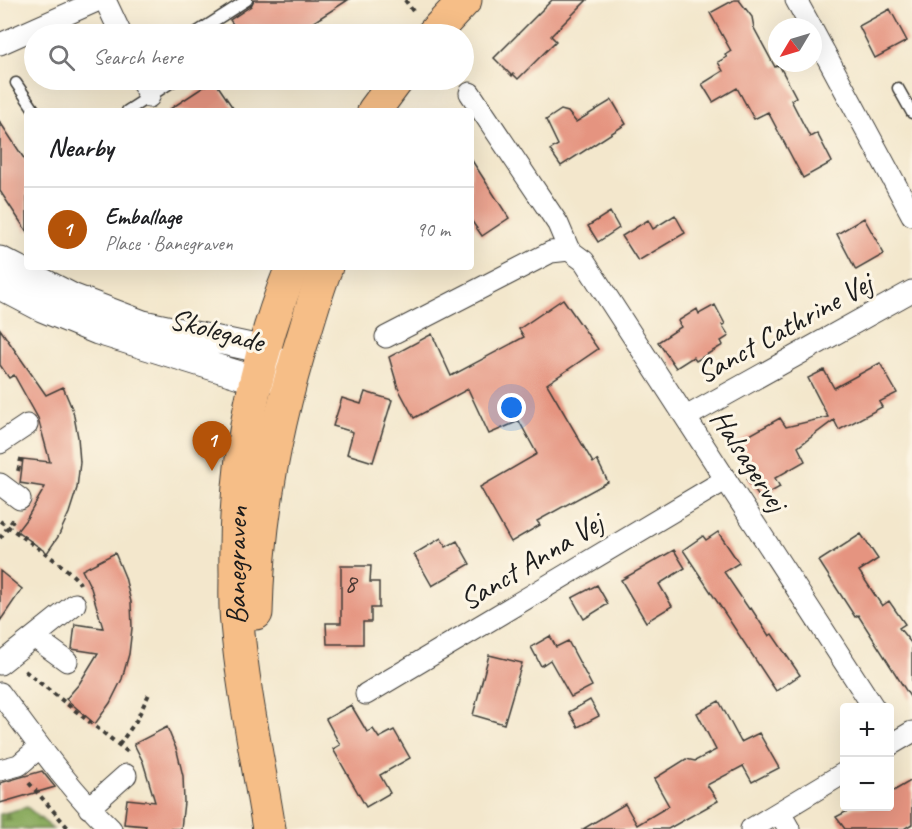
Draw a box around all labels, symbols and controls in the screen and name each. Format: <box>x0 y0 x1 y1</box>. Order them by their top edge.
north arrow <box>768 18 822 72</box>
search box <box>24 24 474 90</box>
icon: search <box>45 41 78 74</box>
text: Search here <box>93 43 183 71</box>
text: Nearby <box>48 131 113 164</box>
text: Emballage <box>105 203 181 231</box>
text: 1 <box>63 217 72 242</box>
text: 90 m <box>416 217 450 242</box>
text: Place · Banegraven <box>105 231 233 256</box>
street label: Sanct Cathrine Vej <box>689 262 882 392</box>
street label: Skolegade <box>166 299 270 361</box>
your location <box>497 393 526 422</box>
street label: Halsagervej <box>702 402 798 521</box>
pin: 1 <box>192 422 232 471</box>
street label: Sanct Anna Vej <box>452 502 612 619</box>
street label: Banegraven <box>217 505 257 627</box>
house number: 8 <box>344 566 359 600</box>
map controls <box>840 703 894 811</box>
button: + <box>840 703 894 757</box>
button: − <box>840 757 894 811</box>

